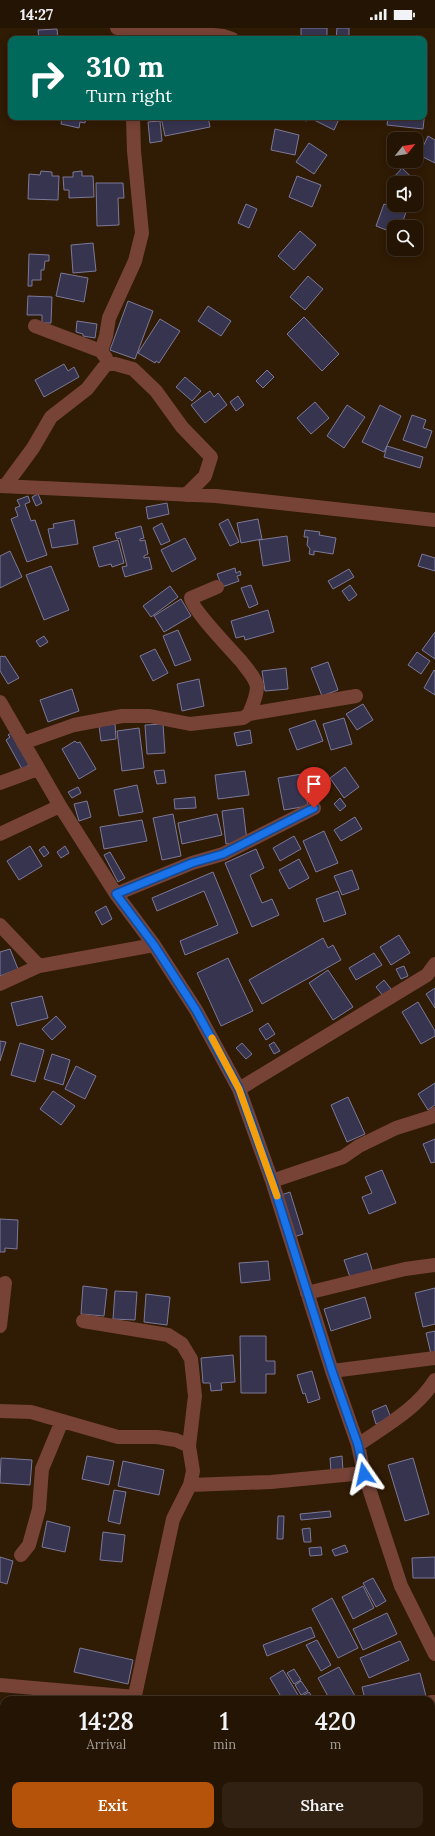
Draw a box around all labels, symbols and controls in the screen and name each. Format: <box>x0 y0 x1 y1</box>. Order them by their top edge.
text: 14:27 <box>20 5 53 24</box>
text: 310 m <box>86 49 164 85</box>
icon: right <box>20 52 72 104</box>
text: Turn right <box>86 84 172 107</box>
north arrow <box>387 132 423 168</box>
map controls <box>387 132 423 256</box>
button: sound <box>387 176 423 212</box>
button: search <box>387 220 423 256</box>
pin <box>297 767 331 808</box>
icon: arrive <box>303 773 325 795</box>
position arrow <box>343 1453 385 1495</box>
text: 14:28 <box>79 1706 134 1737</box>
text: 1 <box>220 1706 229 1737</box>
text: 420 <box>315 1706 356 1737</box>
text: Arrival <box>87 1736 126 1753</box>
text: min <box>213 1736 236 1753</box>
text: m <box>330 1736 341 1753</box>
button: Exit <box>12 1782 214 1828</box>
button: Share <box>222 1782 423 1828</box>

